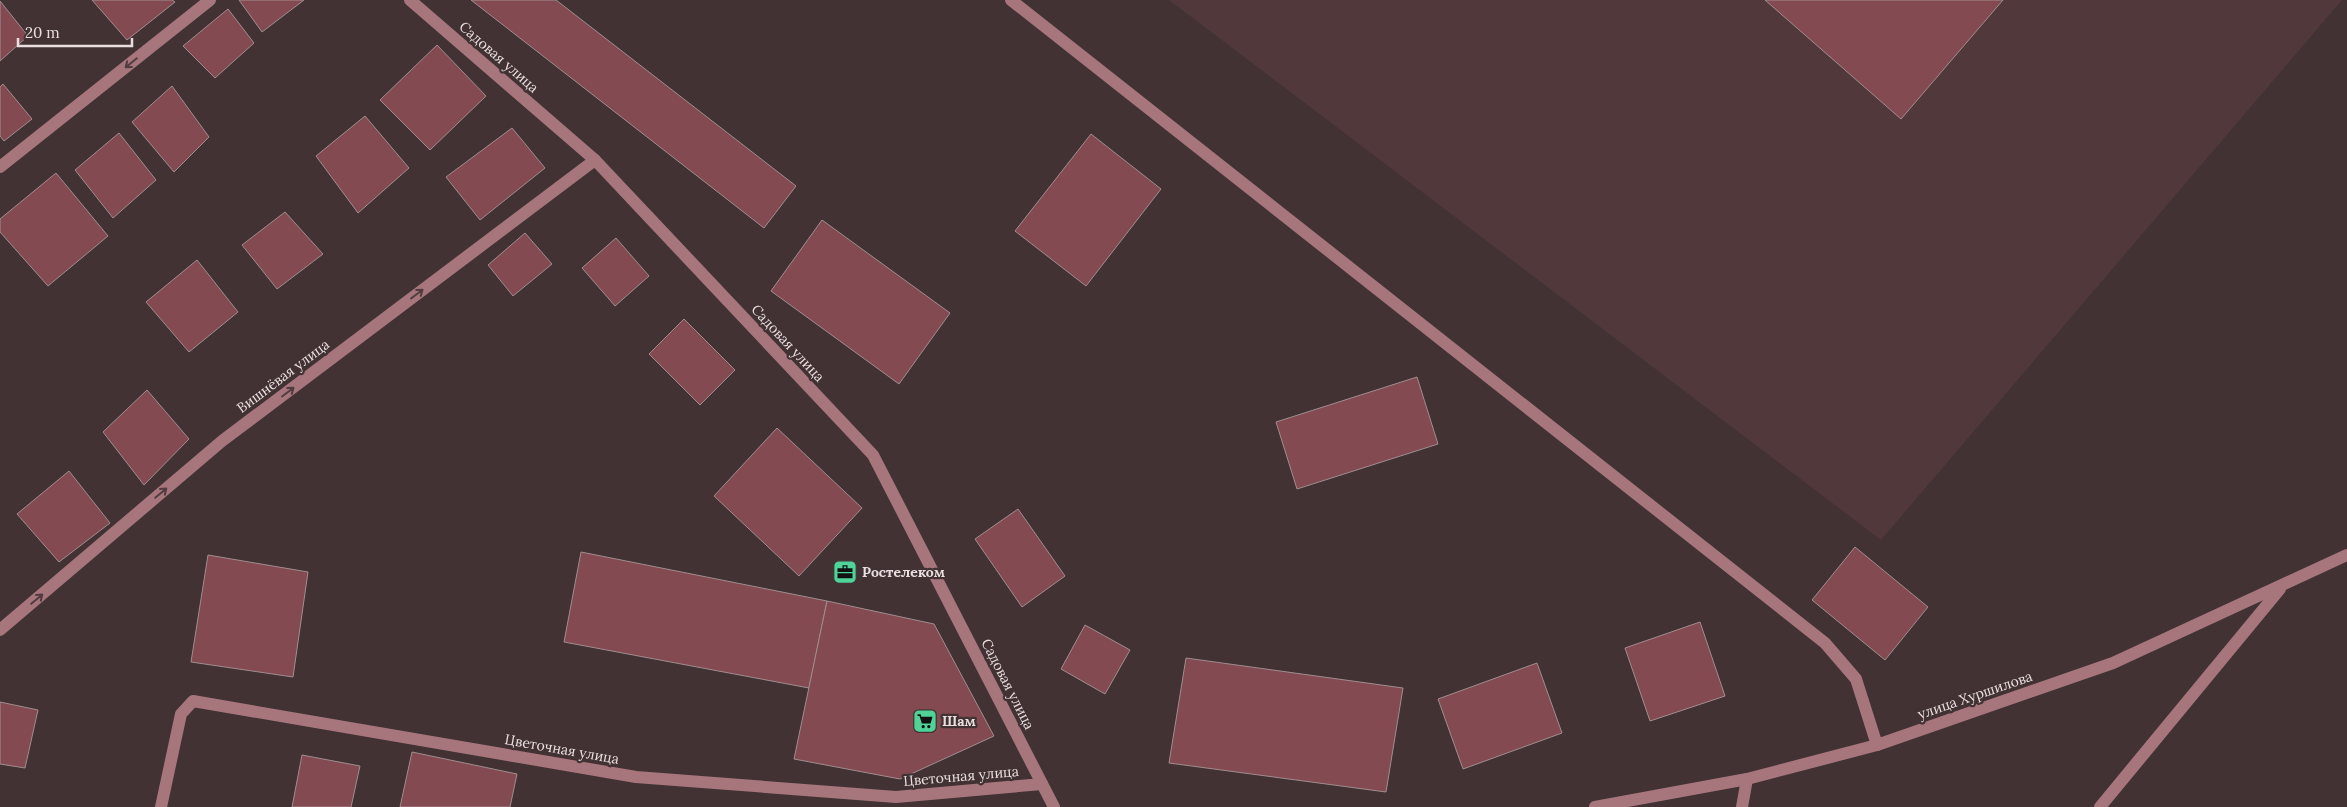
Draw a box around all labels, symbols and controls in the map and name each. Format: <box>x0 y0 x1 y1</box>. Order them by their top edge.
scale bar <box>18 15 131 47</box>
street label: Садовая улица <box>456 18 542 96</box>
text: 20 m <box>25 23 60 42</box>
one-way arrow <box>125 58 138 69</box>
one-way arrow <box>410 289 424 299</box>
street label: Садовая улица <box>747 300 829 386</box>
street label: Вишнёвая улица <box>233 335 333 417</box>
one-way arrow <box>281 386 294 397</box>
one-way arrow <box>154 487 167 499</box>
office icon: Ростелеком <box>832 559 858 585</box>
place label: Ростелеком <box>862 563 945 581</box>
one-way arrow <box>30 593 43 604</box>
street label: Садовая улица <box>977 636 1039 732</box>
street label: улица Хуршилова <box>1915 667 2035 723</box>
supermarket icon: Шам <box>912 708 938 734</box>
place label: Шам <box>942 712 976 730</box>
street label: Цветочная улица <box>503 730 621 768</box>
street label: Цветочная улица <box>903 762 1019 790</box>

